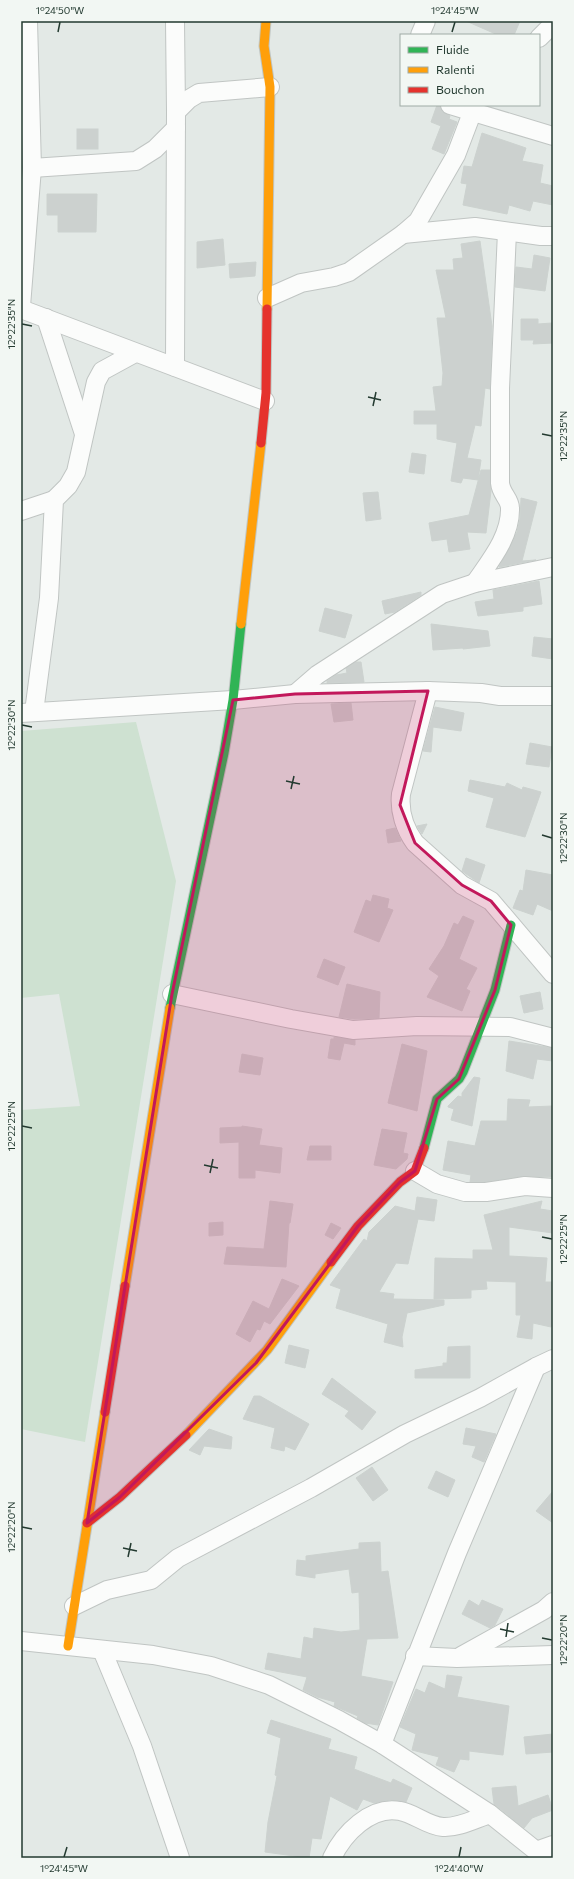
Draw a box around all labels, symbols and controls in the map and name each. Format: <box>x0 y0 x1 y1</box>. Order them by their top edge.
text: 1°24'50"W <box>36 4 84 16</box>
text: 1°24'45"W <box>431 4 479 16</box>
legend <box>400 34 540 106</box>
text: Fluide <box>436 42 469 56</box>
text: Ralenti <box>436 62 475 76</box>
text: Bouchon <box>436 82 484 96</box>
text: 12°22'35"N <box>5 299 17 349</box>
text: 12°22'35"N <box>557 411 569 461</box>
text: 12°22'30"N <box>5 699 17 751</box>
text: 12°22'30"N <box>557 812 569 864</box>
text: 12°22'25"N <box>5 1101 17 1151</box>
text: 12°22'25"N <box>557 1214 569 1264</box>
text: 12°22'20"N <box>5 1501 17 1553</box>
text: 12°22'20"N <box>557 1614 569 1666</box>
text: 1°24'45"W <box>40 1862 88 1874</box>
text: 1°24'40"W <box>435 1862 483 1874</box>

